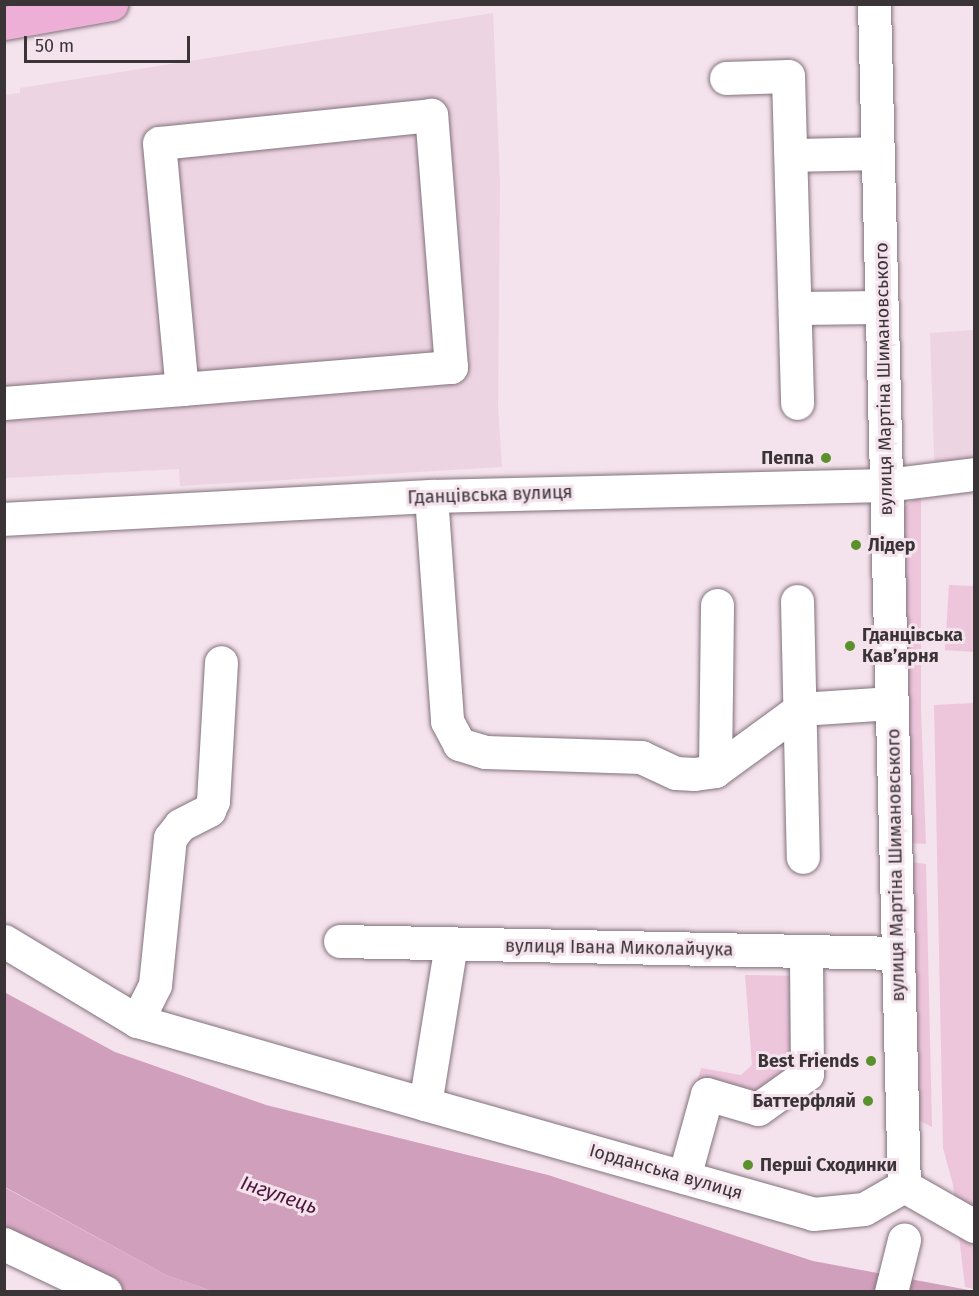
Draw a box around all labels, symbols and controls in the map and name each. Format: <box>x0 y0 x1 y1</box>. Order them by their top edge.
scale bar <box>27 24 194 62</box>
text: 50 m <box>35 35 74 57</box>
street label: вулиця Мартіна Шимановського <box>871 242 897 516</box>
place label: Пеппа <box>761 447 814 469</box>
marker: Пеппа <box>819 451 833 465</box>
street label: Гданцівська вулиця <box>407 481 573 509</box>
place label: Лідер <box>868 534 915 556</box>
marker: Лідер <box>849 538 863 552</box>
place label: Гданцівська Кавʼярня <box>862 625 963 668</box>
marker: Гданцівська Кавʼярня <box>843 639 857 653</box>
street label: вулиця Мартіна Шимановського <box>883 728 909 1002</box>
street label: вулиця Івана Миколайчука <box>505 935 733 961</box>
place label: Best Friends <box>758 1050 859 1072</box>
marker: Best Friends <box>864 1054 878 1068</box>
place label: Баттерфляй <box>753 1090 856 1112</box>
marker: Баттерфляй <box>861 1094 875 1108</box>
street label: Іорданська вулиця <box>587 1140 745 1204</box>
place label: Перші Сходинки <box>760 1154 897 1176</box>
marker: Перші Сходинки <box>741 1158 755 1172</box>
water label: Інгулець <box>237 1171 321 1219</box>

